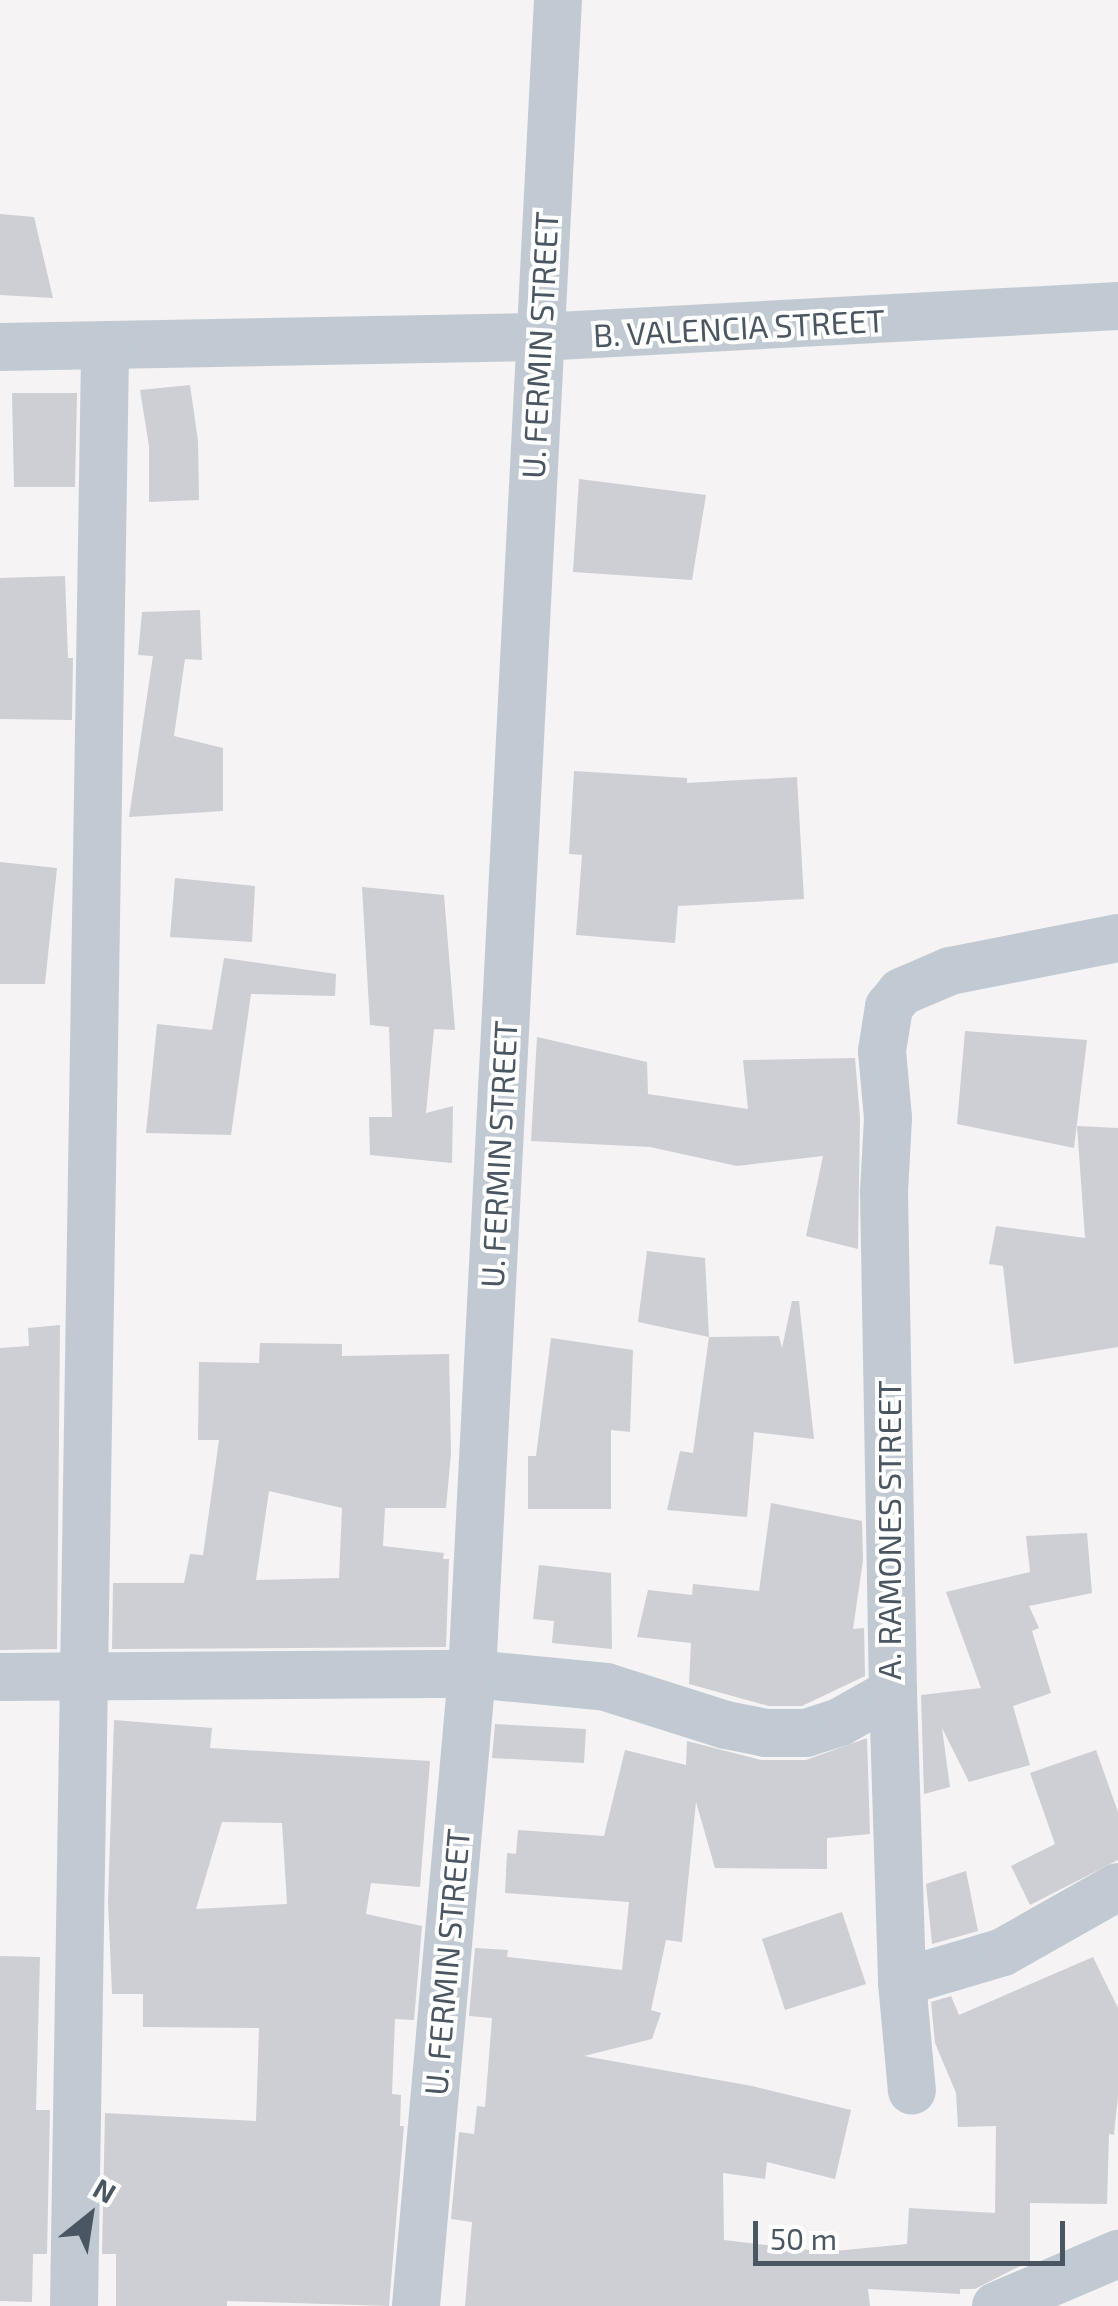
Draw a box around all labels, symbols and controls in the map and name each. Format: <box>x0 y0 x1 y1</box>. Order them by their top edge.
street label: U. FERMIN STREET <box>513 210 565 480</box>
street label: B. VALENCIA STREET <box>591 300 887 354</box>
street label: U. FERMIN STREET <box>472 1019 524 1289</box>
street label: A. RAMONES STREET <box>869 1380 907 1680</box>
street label: U. FERMIN STREET <box>415 1827 477 2097</box>
north arrow <box>40 2166 140 2266</box>
text: N <box>88 2170 122 2210</box>
scale bar <box>758 2201 1070 2263</box>
text: 50 m <box>770 2220 837 2256</box>

